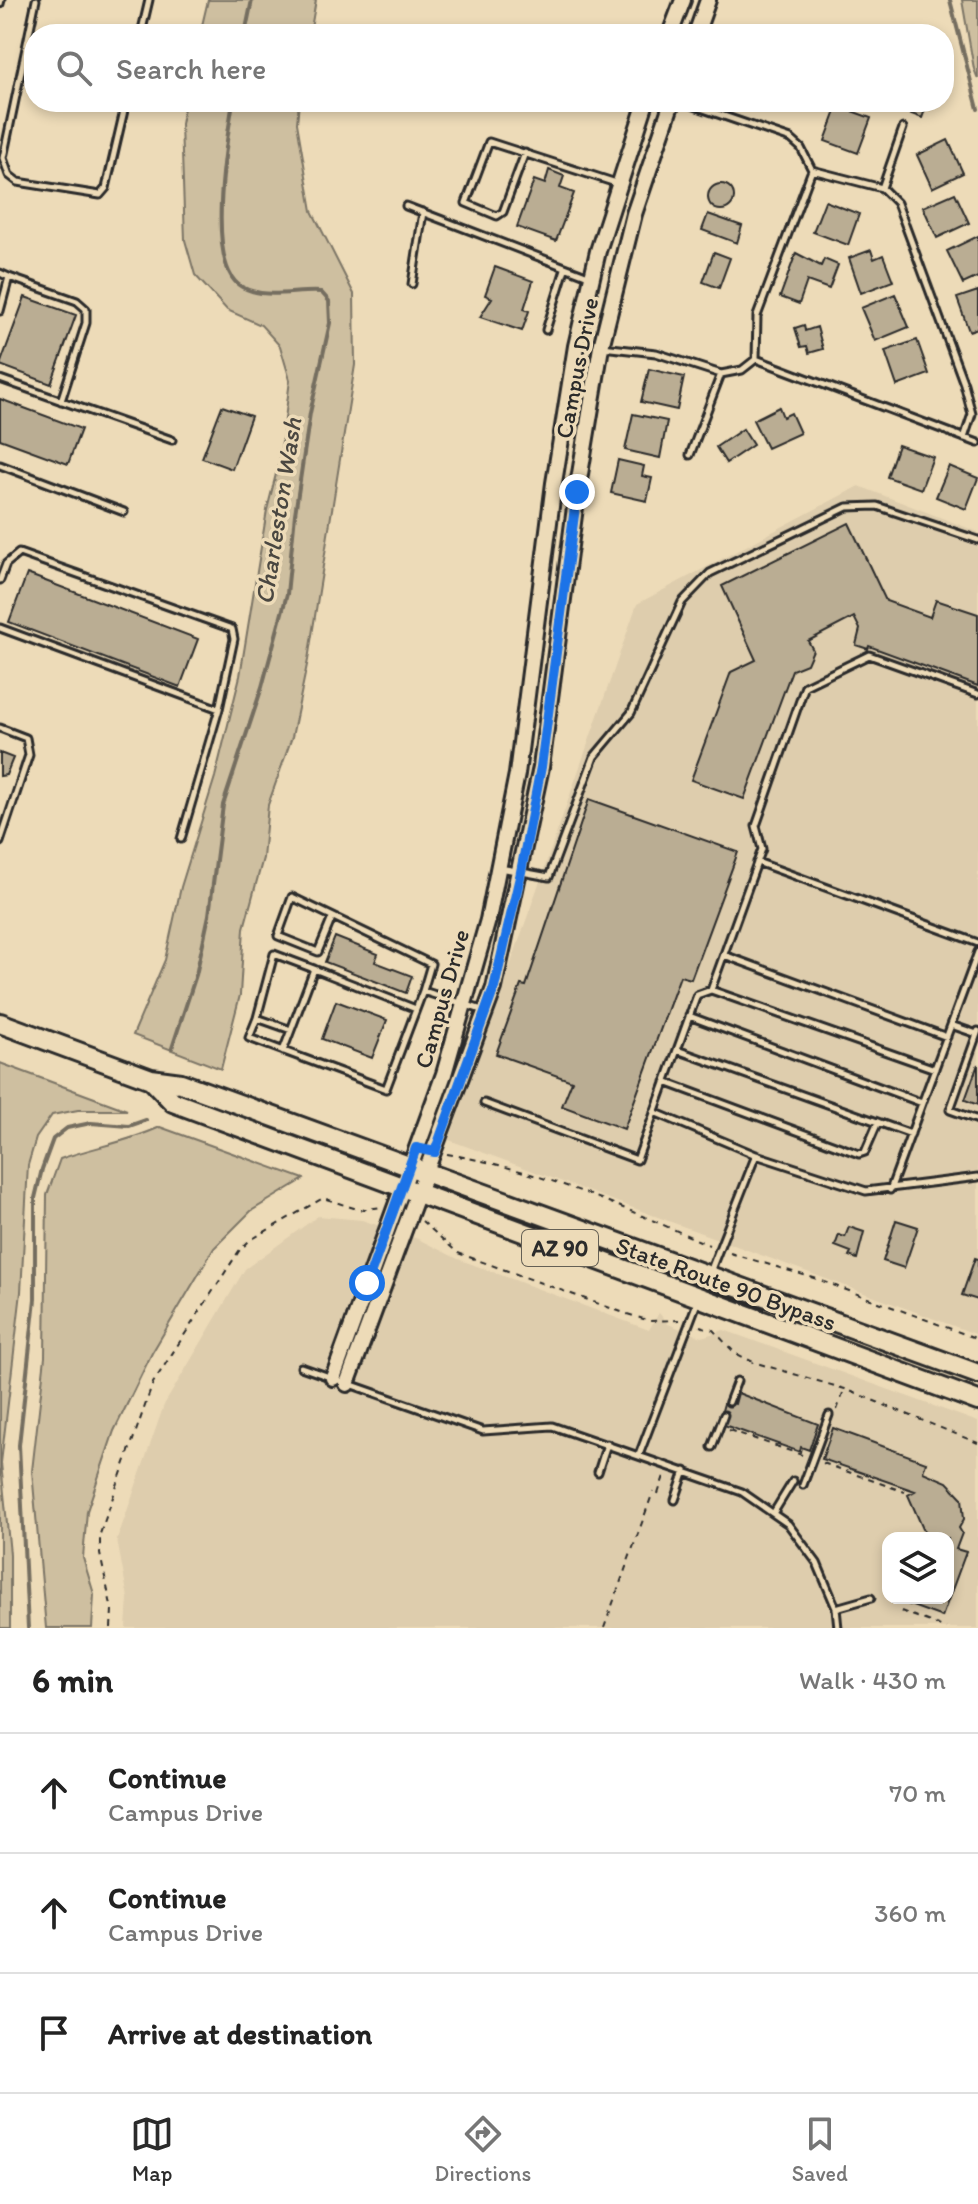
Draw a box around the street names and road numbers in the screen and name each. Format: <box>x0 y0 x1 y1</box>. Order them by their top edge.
street label: Campus Drive <box>549 295 604 441</box>
street label: Campus Drive <box>408 926 475 1072</box>
road number: AZ 90 <box>522 1230 598 1266</box>
street label: State Route 90 Bypass <box>612 1230 840 1337</box>

